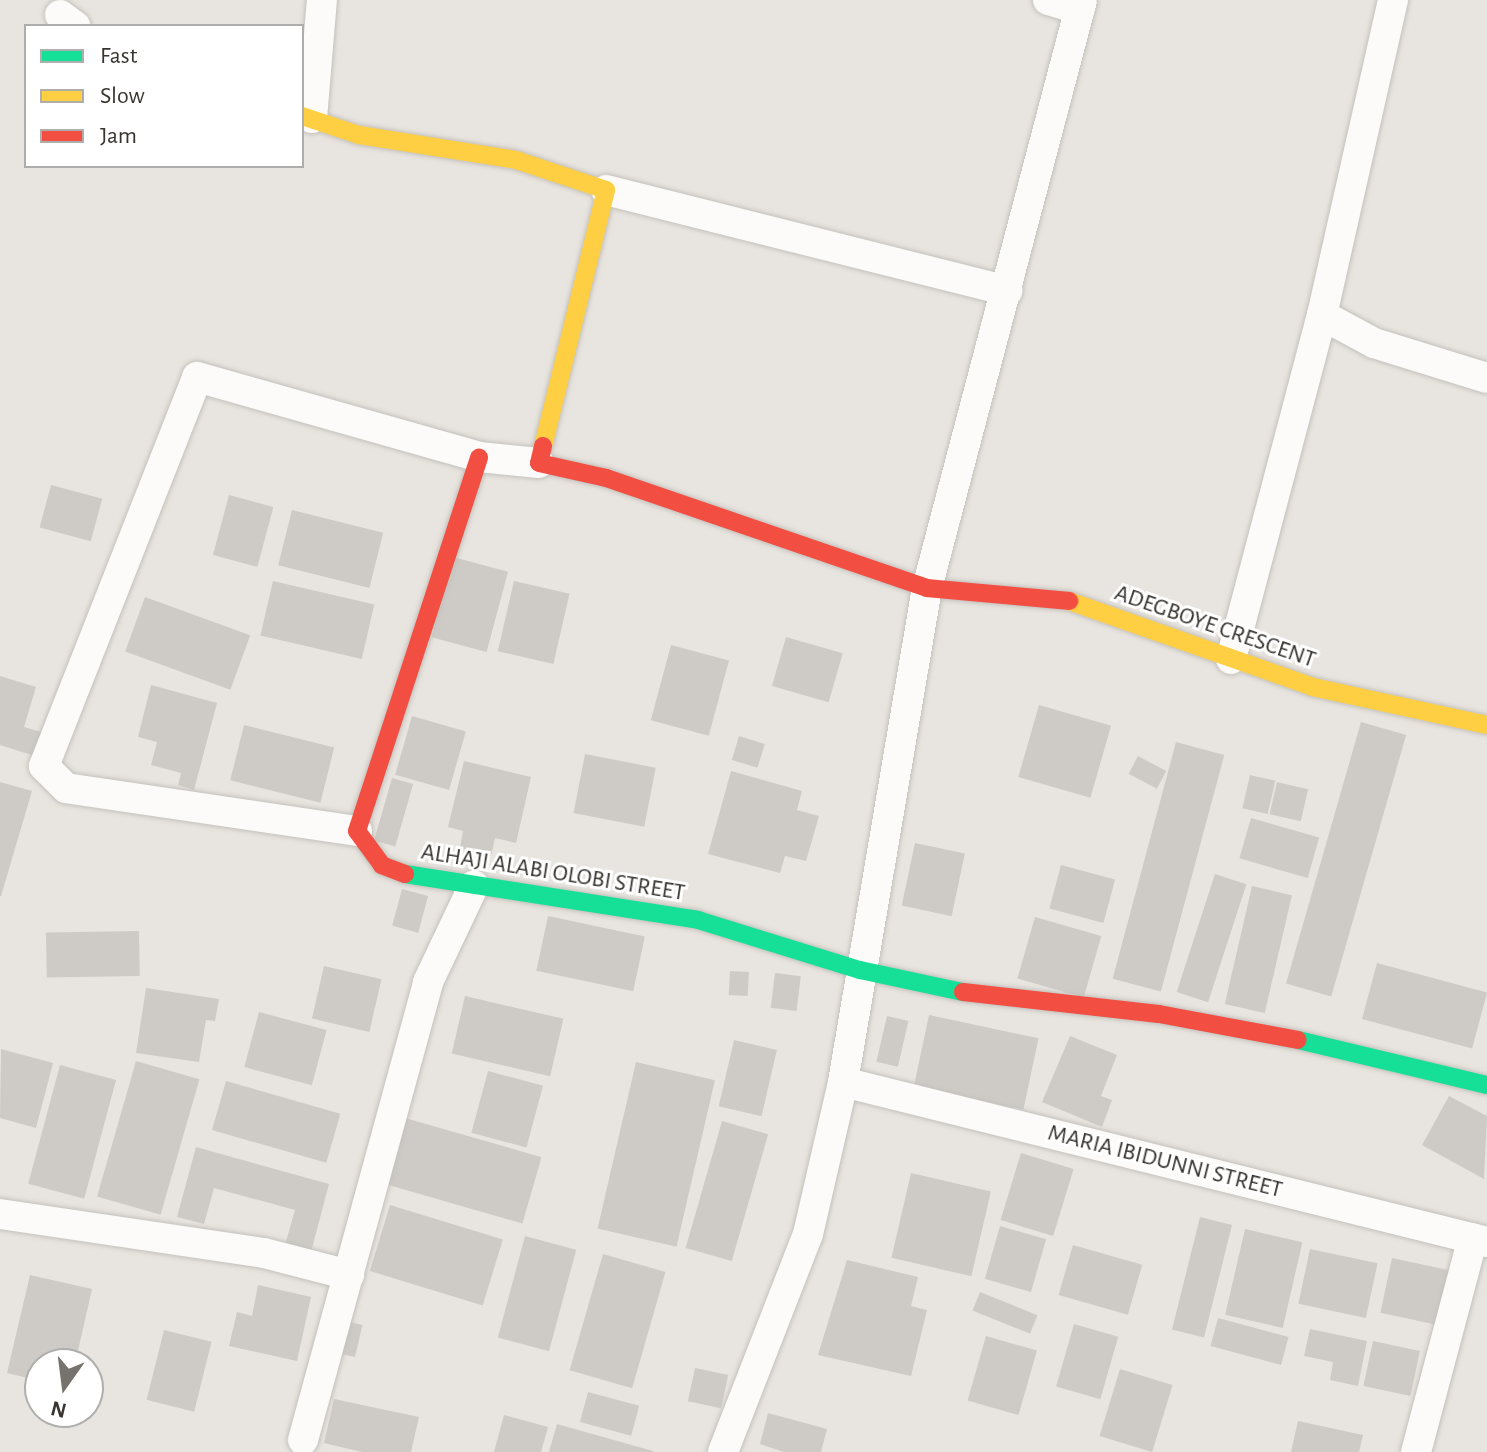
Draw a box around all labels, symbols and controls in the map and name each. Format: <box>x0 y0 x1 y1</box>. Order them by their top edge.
legend <box>24 24 304 168</box>
text: Fast <box>100 44 137 68</box>
text: Slow <box>100 84 145 108</box>
text: Jam <box>100 124 137 148</box>
street label: ADEGBOYE CRESCENT <box>1111 579 1319 675</box>
street label: ALHAJI ALABI OLOBI STREET <box>419 838 687 908</box>
street label: MARIA IBIDUNNI STREET <box>1045 1119 1285 1205</box>
north arrow <box>24 1348 104 1428</box>
text: N <box>49 1397 69 1422</box>

